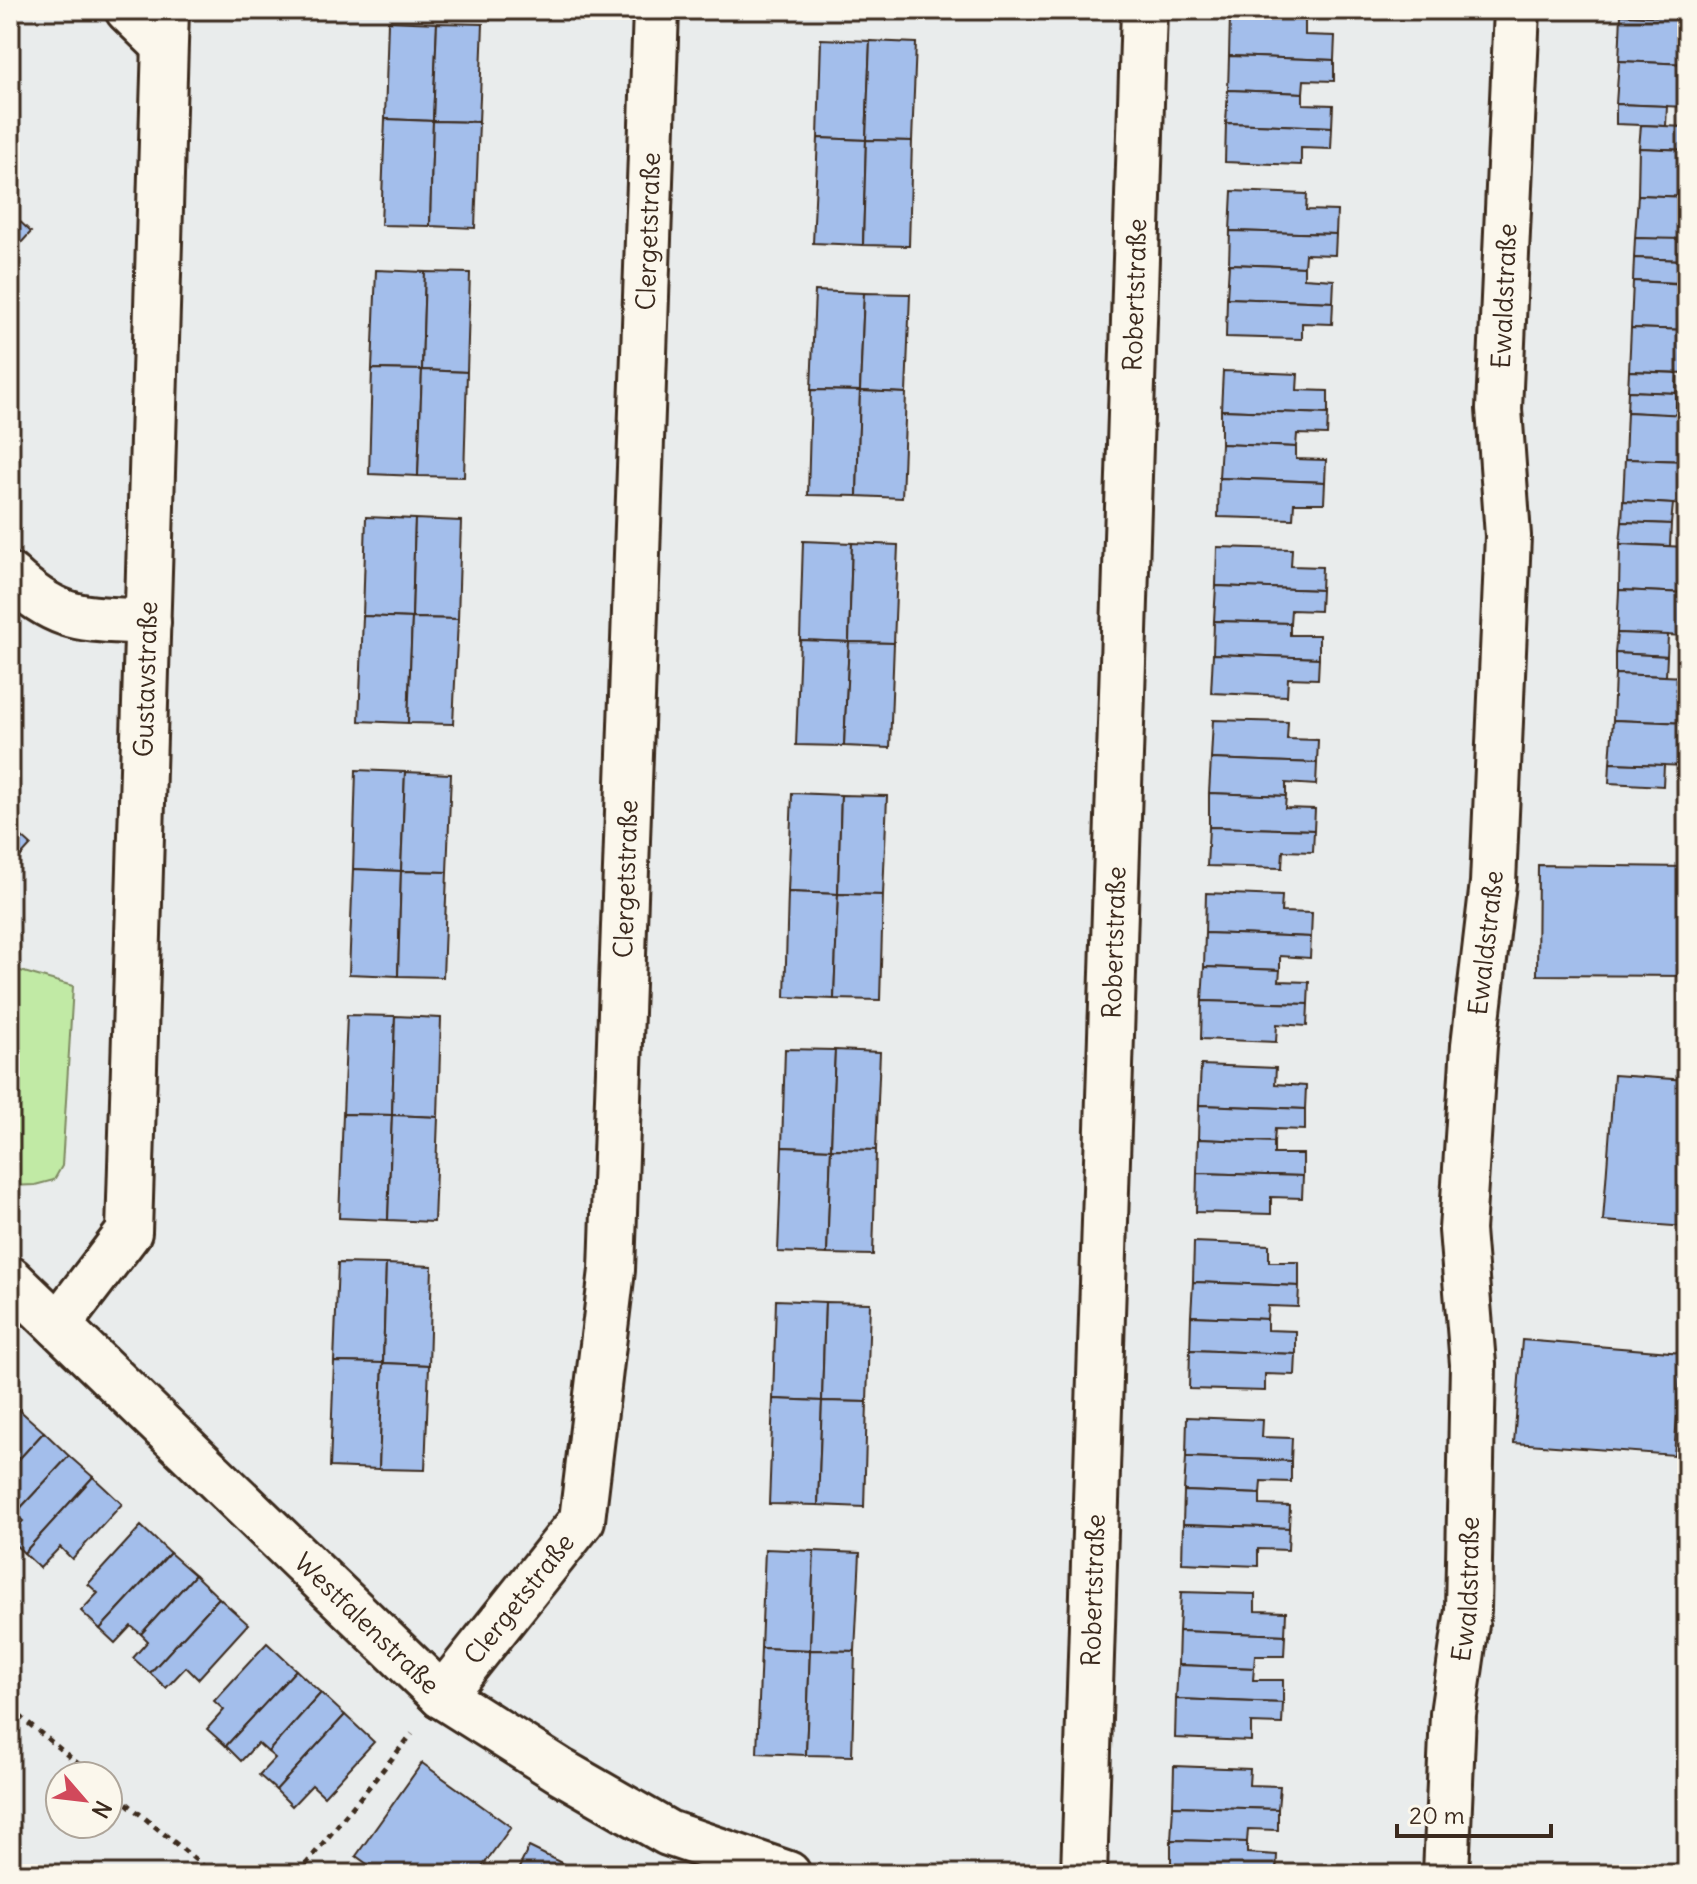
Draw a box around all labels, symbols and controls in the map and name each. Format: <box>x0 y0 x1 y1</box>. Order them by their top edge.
street label: Clergetstraße <box>629 151 667 311</box>
street label: Robertstraße <box>1115 218 1153 372</box>
street label: Ewaldstraße <box>1484 223 1523 369</box>
street label: Gustavstraße <box>126 601 164 758</box>
street label: Clergetstraße <box>606 799 644 959</box>
street label: Robertstraße <box>1095 866 1132 1019</box>
street label: Ewaldstraße <box>1461 870 1510 1017</box>
street label: Robertstraße <box>1074 1513 1112 1667</box>
street label: Ewaldstraße <box>1444 1516 1486 1664</box>
street label: Clergetstraße <box>457 1526 581 1671</box>
street label: Westfalenstraße <box>288 1546 447 1701</box>
north arrow <box>44 1760 124 1840</box>
scale bar <box>1397 1788 1551 1838</box>
text: N <box>86 1796 118 1823</box>
text: 20 m <box>1409 1800 1465 1830</box>

